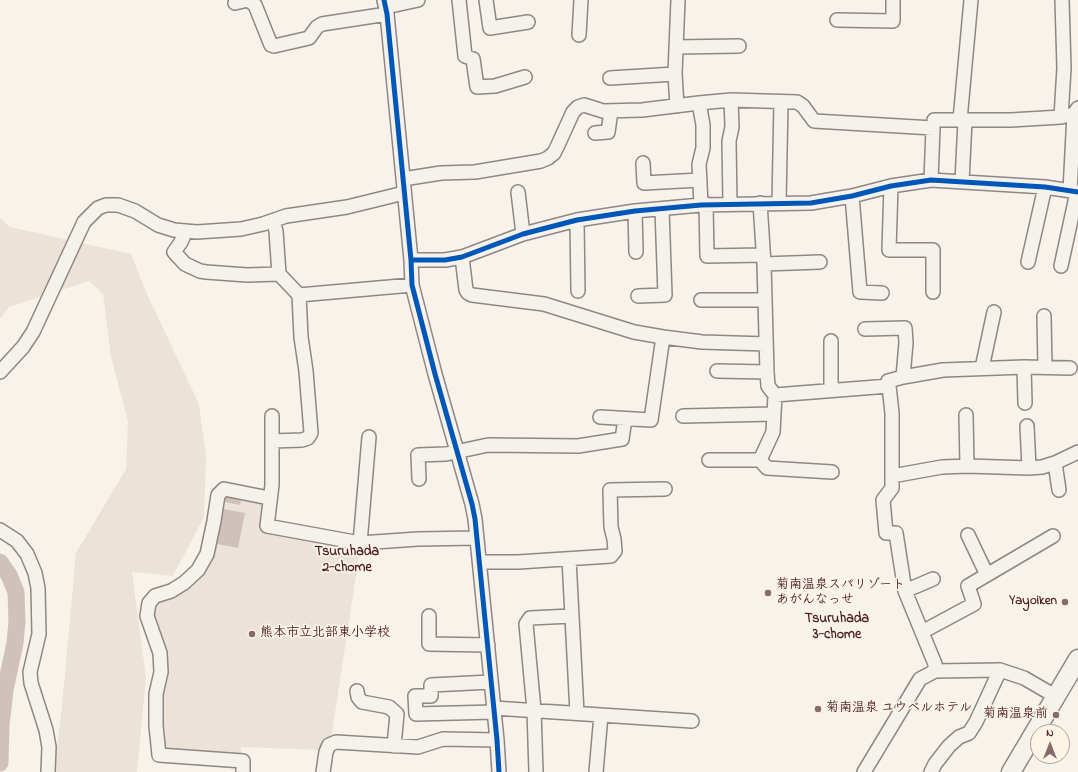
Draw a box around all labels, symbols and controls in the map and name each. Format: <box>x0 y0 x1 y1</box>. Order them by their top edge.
district label: Tsuruhada 2-chome <box>315 545 379 578</box>
place label: 菊南温泉スパリゾート あがんなっせ <box>776 578 905 609</box>
marker: 菊南温泉スパリゾート あがんなっせ <box>763 588 773 598</box>
place label: Yayoiken <box>1009 594 1057 610</box>
marker: Yayoiken <box>1060 597 1070 607</box>
district label: Tsuruhada 3-chome <box>805 612 869 644</box>
place label: 熊本市立北部東小学校 <box>260 626 390 642</box>
marker: 熊本市立北部東小学校 <box>247 629 257 639</box>
place label: 菊南温泉 ユウベルホテル <box>826 701 972 717</box>
marker: 菊南温泉 ユウベルホテル <box>813 704 823 714</box>
place label: 菊南温泉前 <box>983 707 1048 723</box>
marker: 菊南温泉前 <box>1051 710 1061 720</box>
north arrow <box>1030 724 1070 764</box>
text: N <box>1046 725 1054 741</box>

